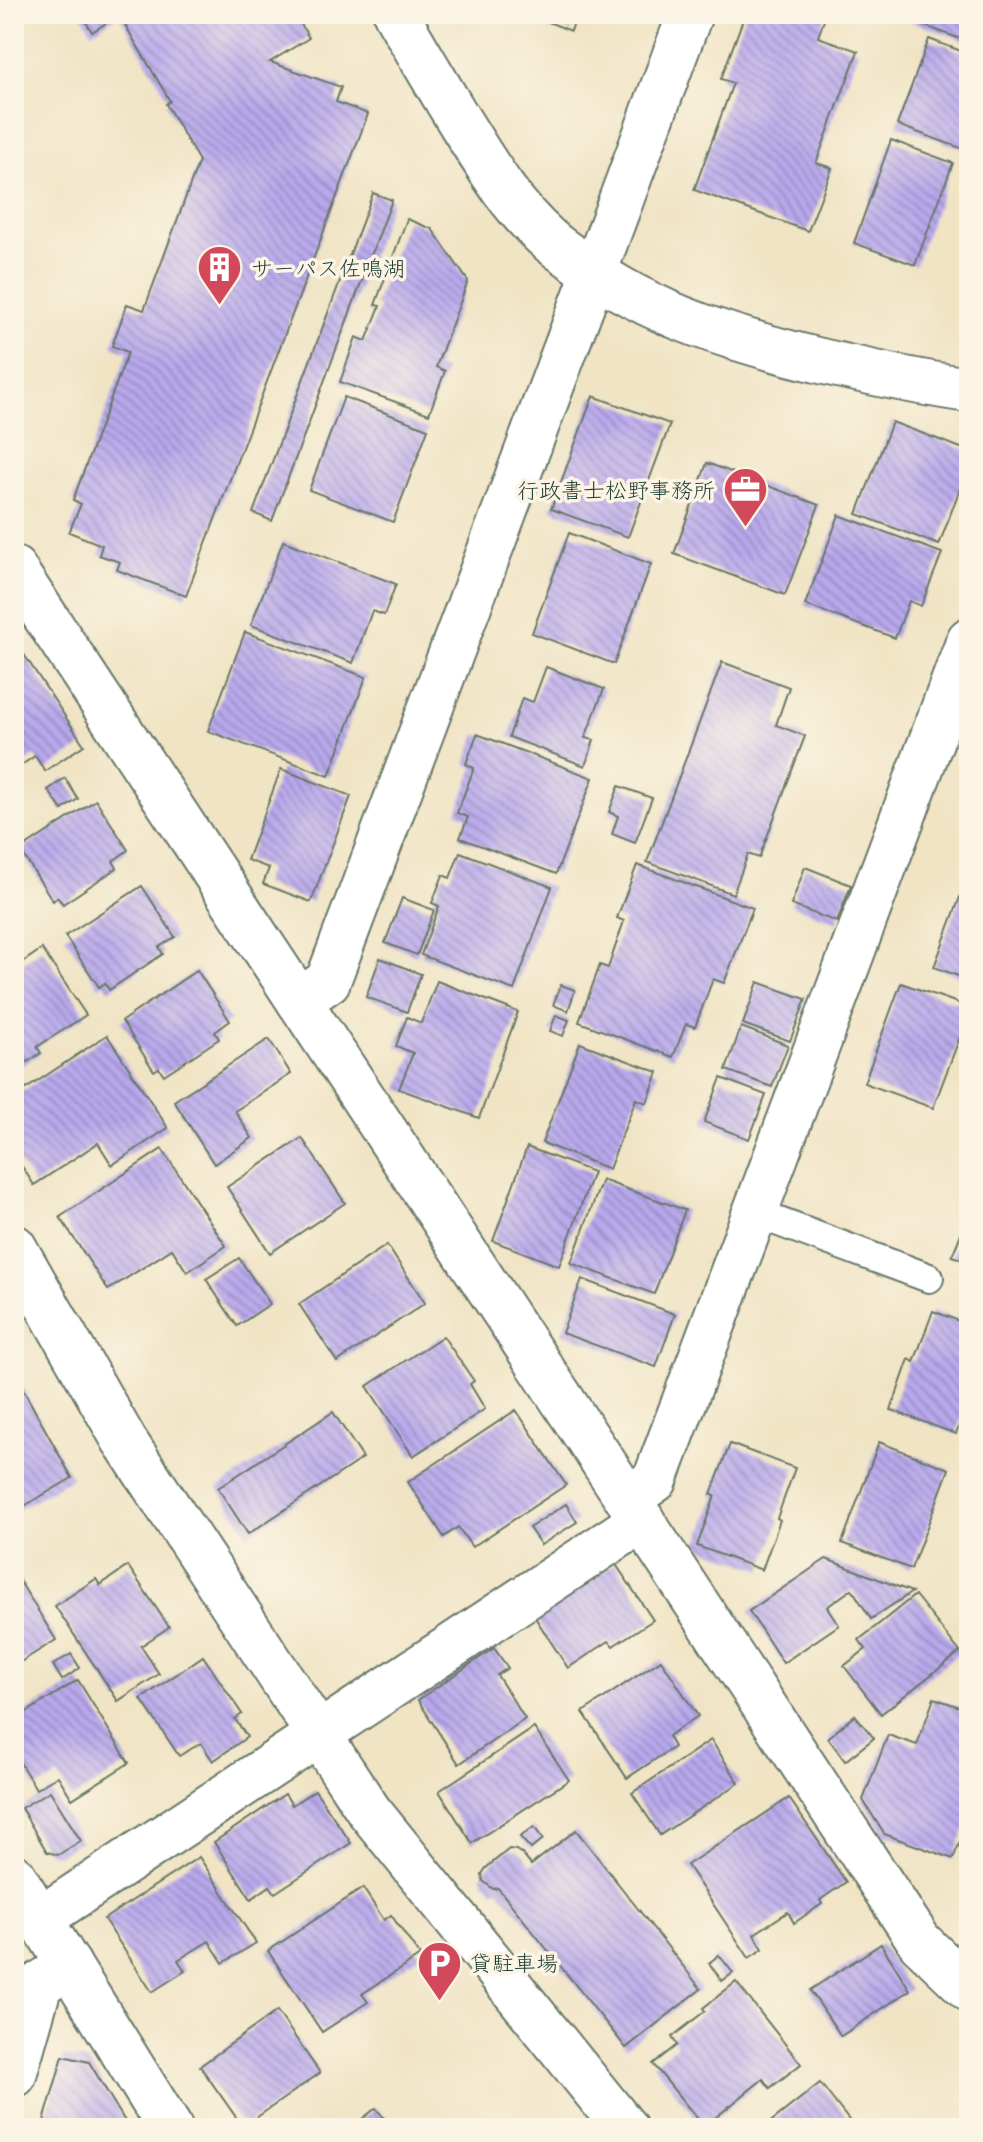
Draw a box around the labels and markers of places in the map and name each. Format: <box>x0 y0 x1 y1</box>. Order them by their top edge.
building icon: サーパス佐鳴湖 <box>196 244 244 307</box>
place label: サーパス佐鳴湖 <box>251 253 405 288</box>
office icon: 行政書士松野事務所 <box>722 466 770 529</box>
place label: 行政書士松野事務所 <box>517 475 715 510</box>
parking icon: 貸駐車場 <box>415 1939 463 2002</box>
place label: 貸駐車場 <box>470 1948 558 1983</box>

